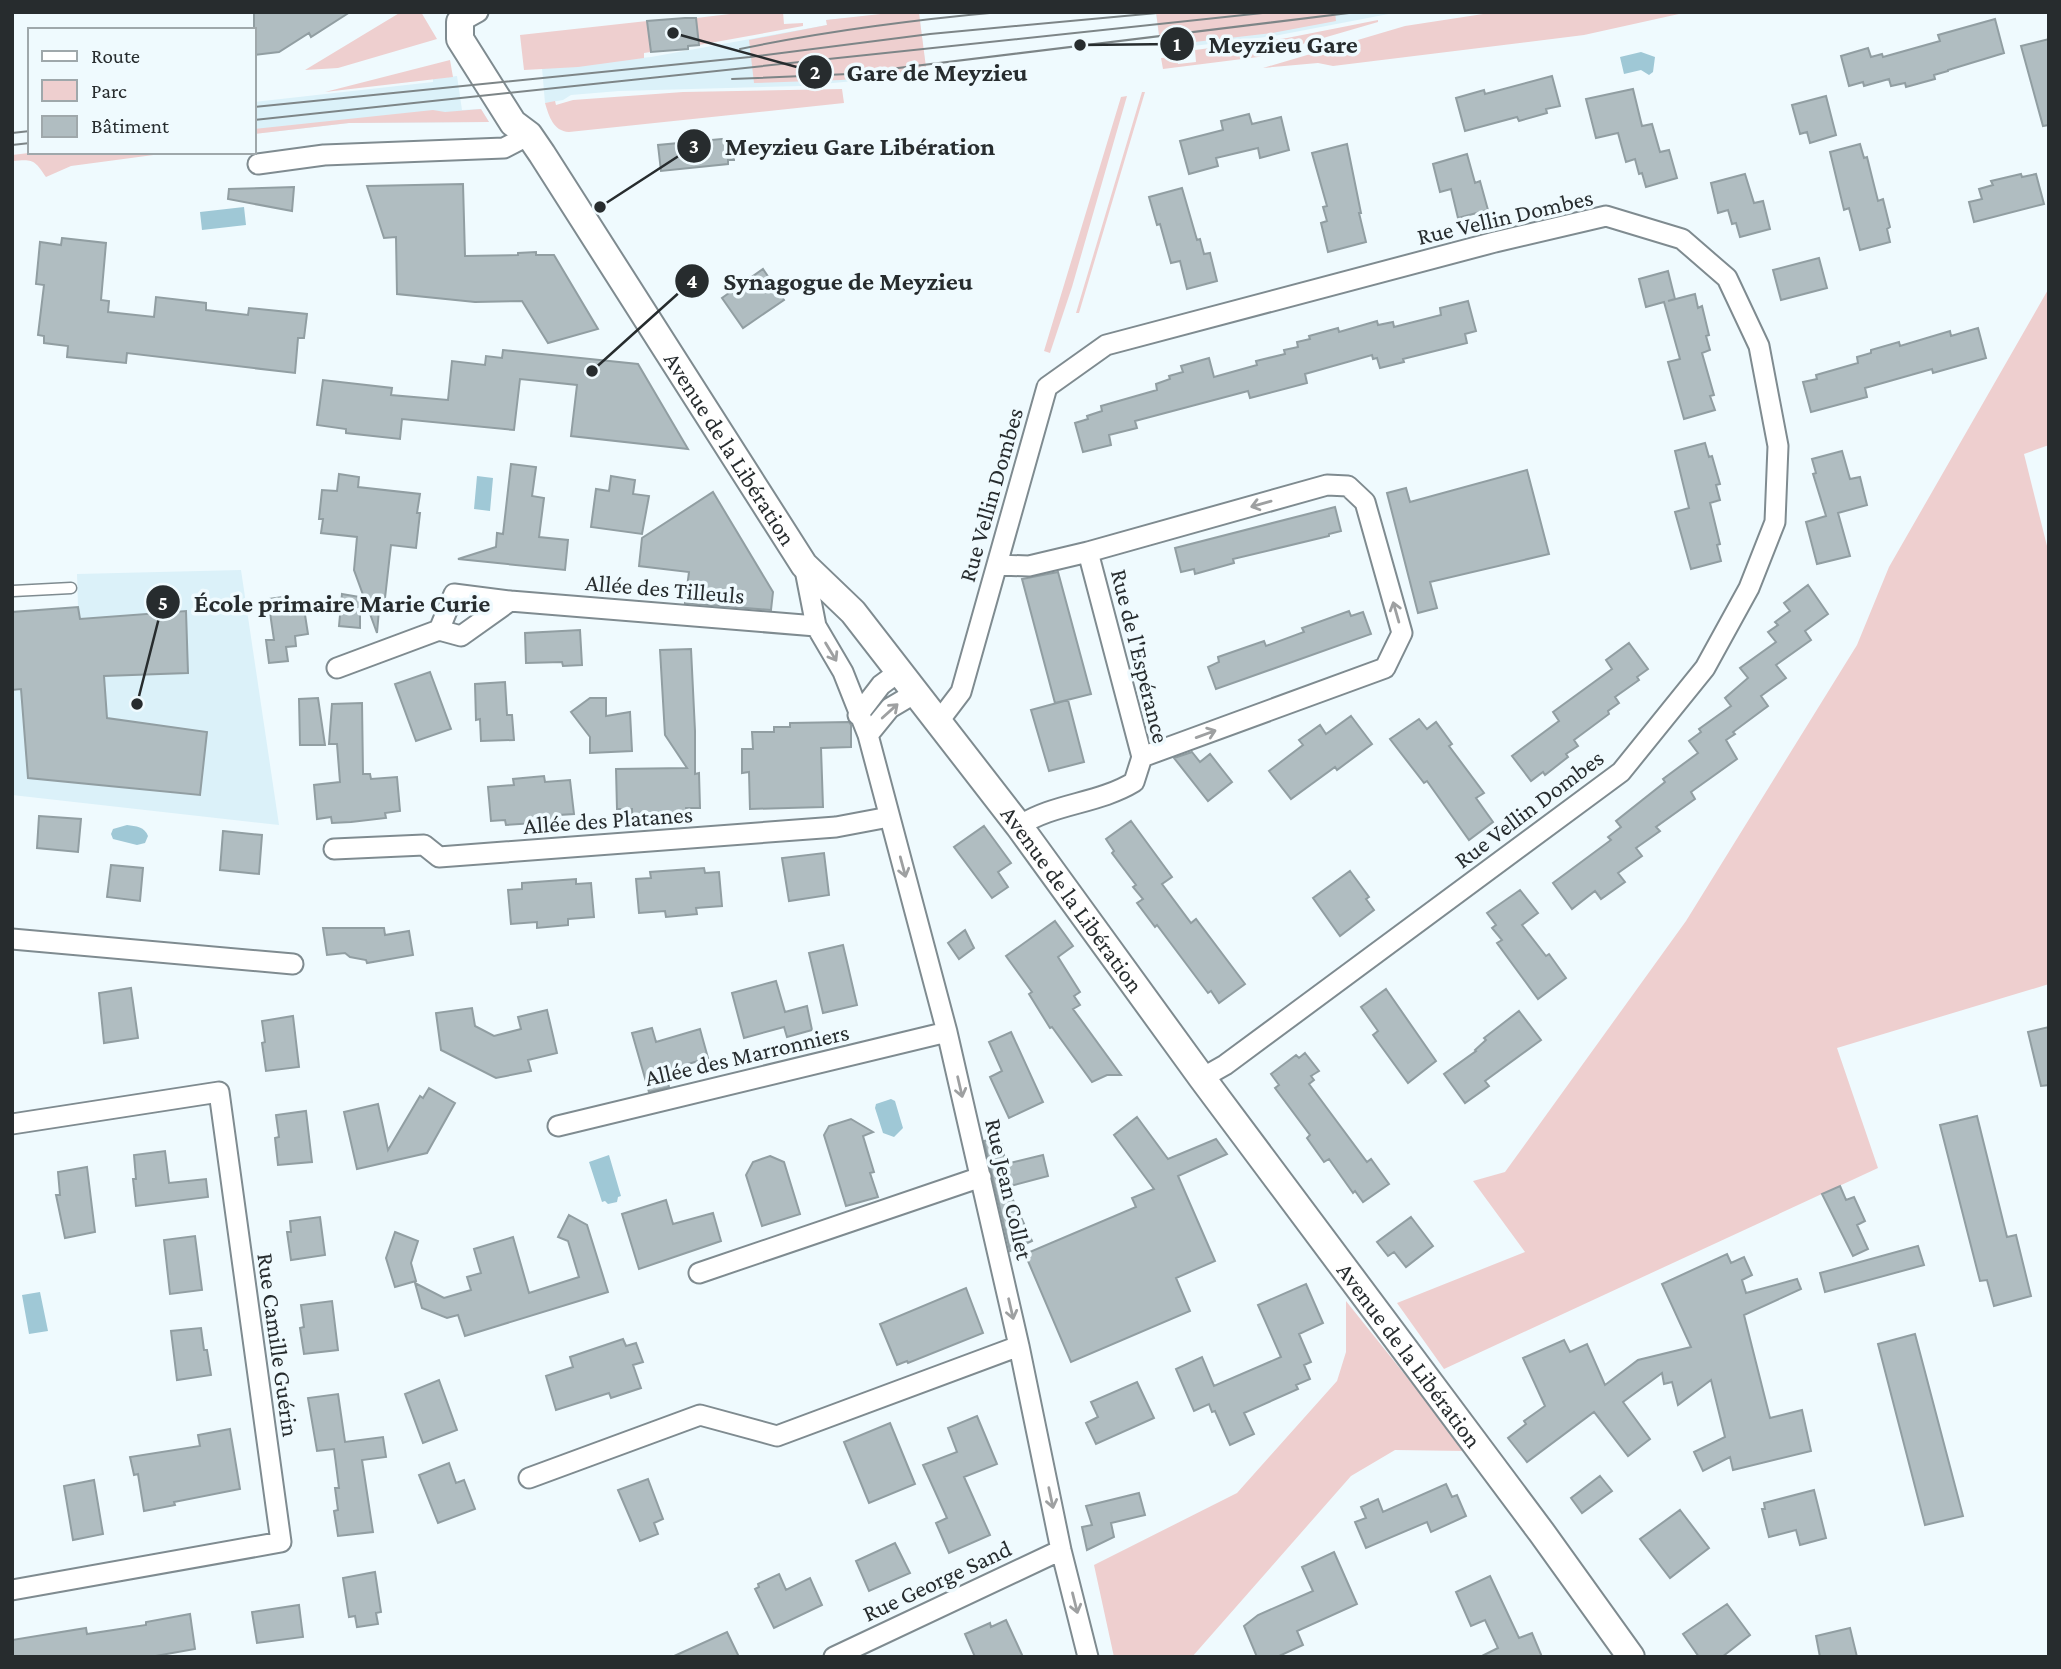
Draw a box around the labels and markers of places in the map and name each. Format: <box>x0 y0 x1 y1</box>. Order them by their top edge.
callout: Meyzieu Gare <box>1159 20 1372 67</box>
callout: Gare de Meyzieu <box>797 49 1041 96</box>
callout: Meyzieu Gare Libération <box>676 123 1009 170</box>
callout: Synagogue de Meyzieu <box>675 257 987 304</box>
callout: École primaire Marie Curie <box>145 579 505 626</box>

